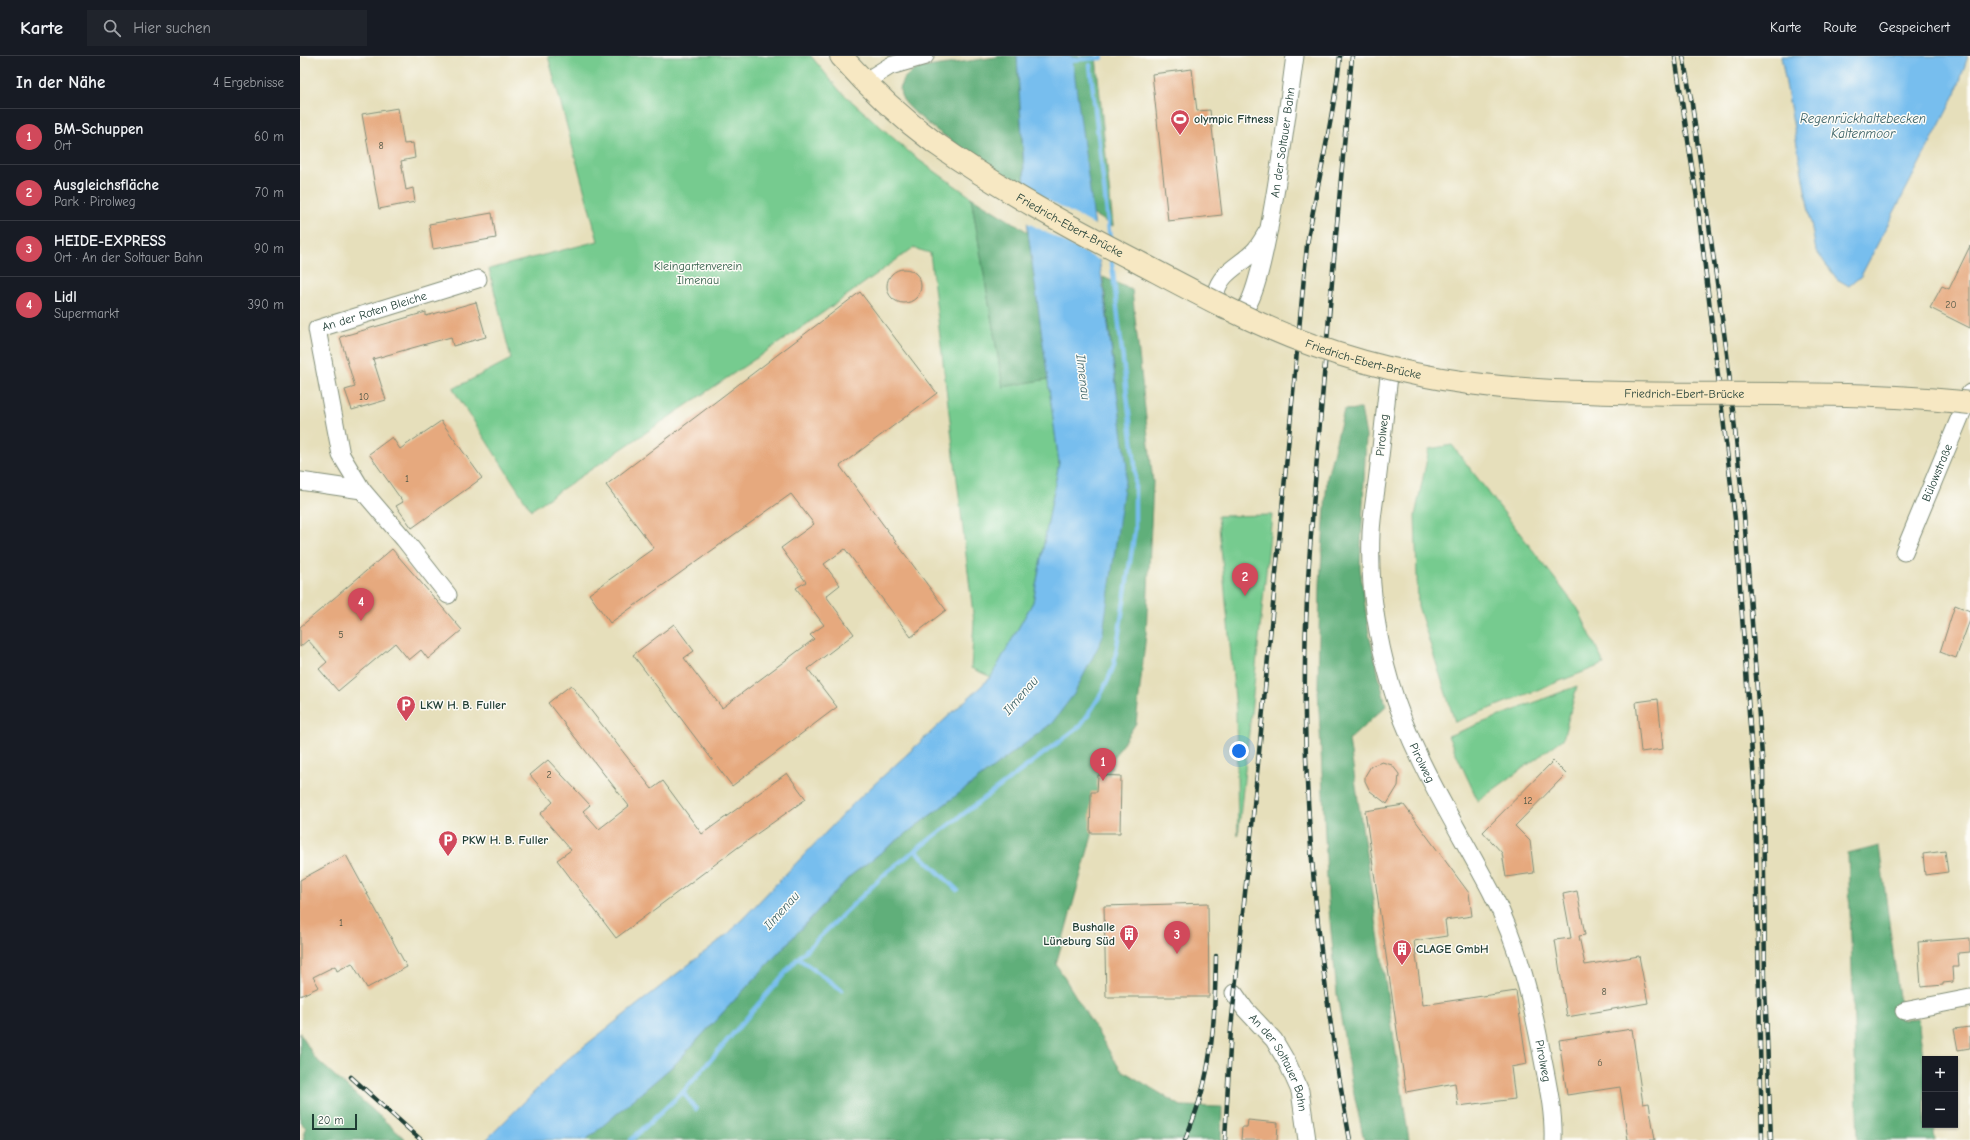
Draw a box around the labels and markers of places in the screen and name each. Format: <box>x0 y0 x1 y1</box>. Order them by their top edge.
sports icon: olympic Fitness <box>1169 108 1191 136</box>
place label: olympic Fitness <box>1194 112 1274 126</box>
pin: 2 <box>1232 563 1258 596</box>
pin: 4 <box>348 588 374 621</box>
parking icon: LKW H. B. Fuller <box>395 694 417 722</box>
place label: LKW H. B. Fuller <box>420 698 506 712</box>
pin: 1 <box>1090 748 1116 781</box>
parking icon: PKW H. B. Fuller <box>437 829 459 857</box>
place label: PKW H. B. Fuller <box>462 833 548 847</box>
place label: Bushalle Lüneburg Süd <box>1043 920 1115 948</box>
pin: 3 <box>1164 921 1190 954</box>
building icon: Bushalle Lüneburg Süd <box>1118 923 1140 951</box>
building icon: CLAGE GmbH <box>1391 938 1413 966</box>
place label: CLAGE GmbH <box>1416 942 1489 956</box>

